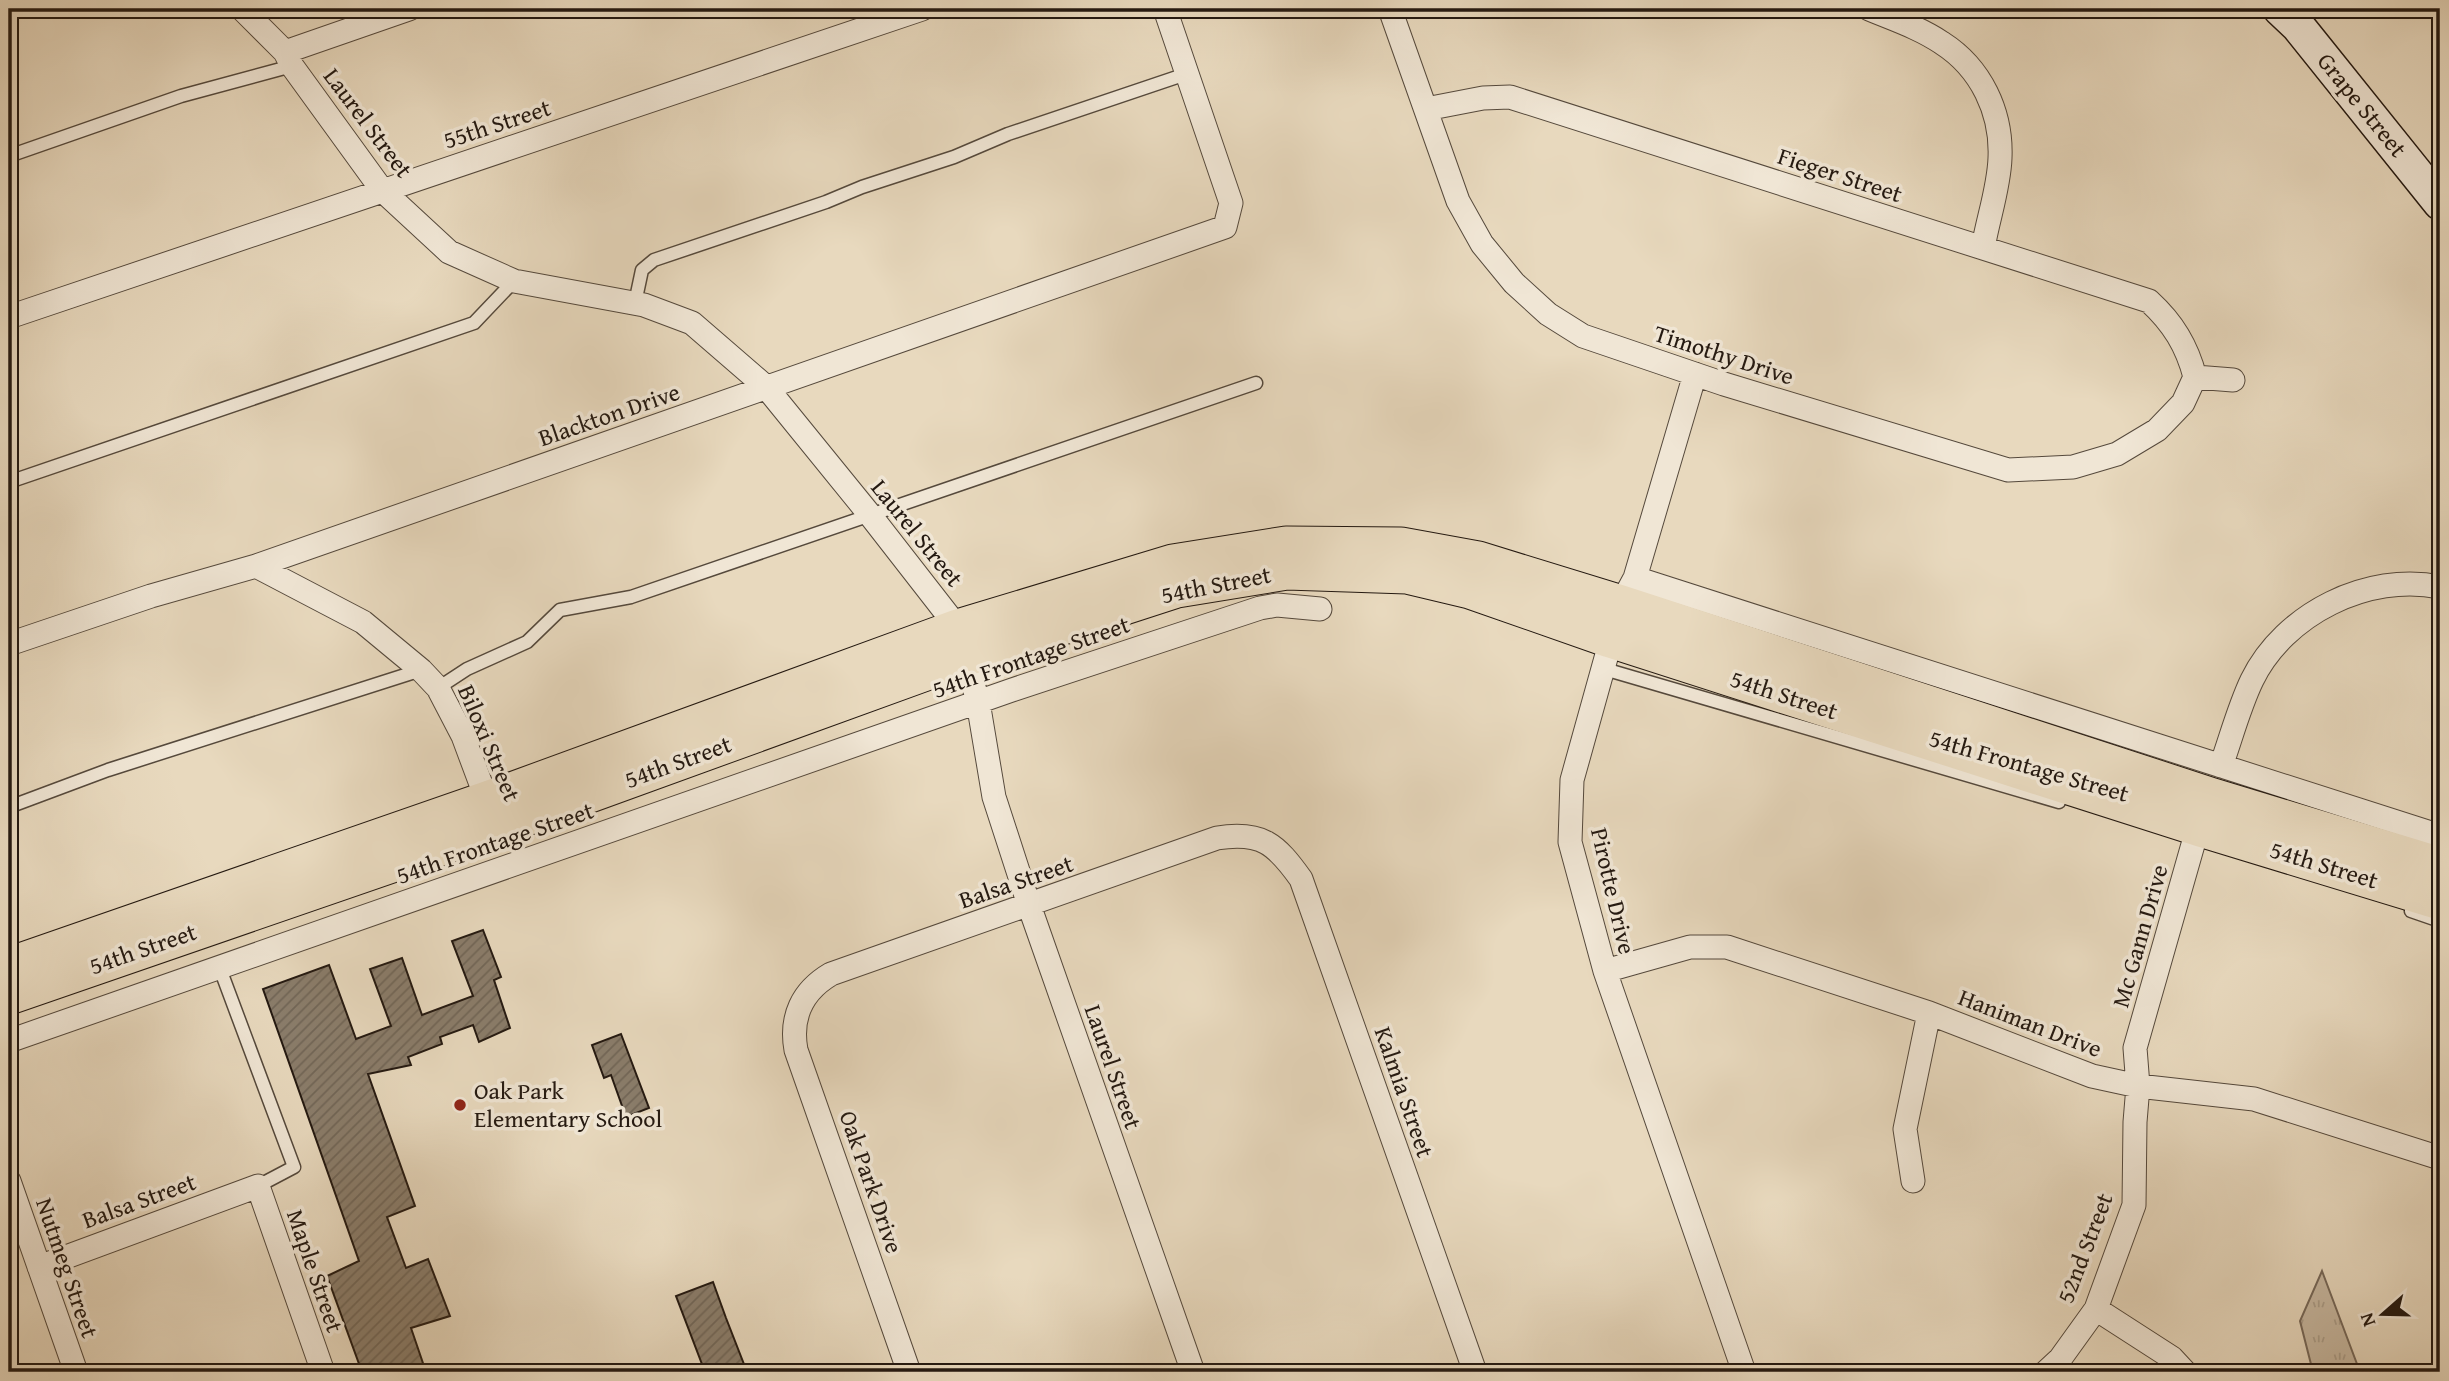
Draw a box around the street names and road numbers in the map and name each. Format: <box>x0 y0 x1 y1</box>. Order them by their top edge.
street label: Grape Street <box>2309 45 2416 165</box>
street label: Laurel Street <box>315 60 422 185</box>
street label: 55th Street <box>439 90 556 157</box>
street label: Fieger Street <box>1773 138 1907 211</box>
street label: Timothy Drive <box>1650 315 1799 394</box>
street label: Blackton Drive <box>533 374 684 455</box>
street label: Laurel Street <box>863 471 972 594</box>
street label: 54th Street <box>1158 557 1274 612</box>
street label: 54th Frontage Street <box>928 606 1135 707</box>
street label: 54th Street <box>1726 661 1843 728</box>
street label: Biloxi Street <box>449 679 530 807</box>
street label: 54th Frontage Street <box>1925 720 2134 811</box>
street label: 54th Street <box>620 726 736 797</box>
street label: 54th Frontage Street <box>392 792 599 893</box>
street label: Pirotte Drive <box>1582 824 1645 958</box>
street label: 54th Street <box>2266 832 2383 898</box>
street label: Balsa Street <box>954 846 1078 917</box>
street label: Mc Gann Drive <box>2102 860 2177 1011</box>
street label: 54th Street <box>85 914 202 983</box>
street label: Haniman Drive <box>1953 979 2107 1066</box>
street label: Laurel Street <box>1076 1000 1151 1134</box>
street label: Kalmia Street <box>1366 1022 1443 1162</box>
street label: Oak Park Drive <box>831 1106 912 1258</box>
street label: Balsa Street <box>77 1164 201 1237</box>
street label: 52nd Street <box>2048 1187 2122 1308</box>
street label: Nutmeg Street <box>27 1193 108 1343</box>
street label: Maple Street <box>278 1205 353 1338</box>

